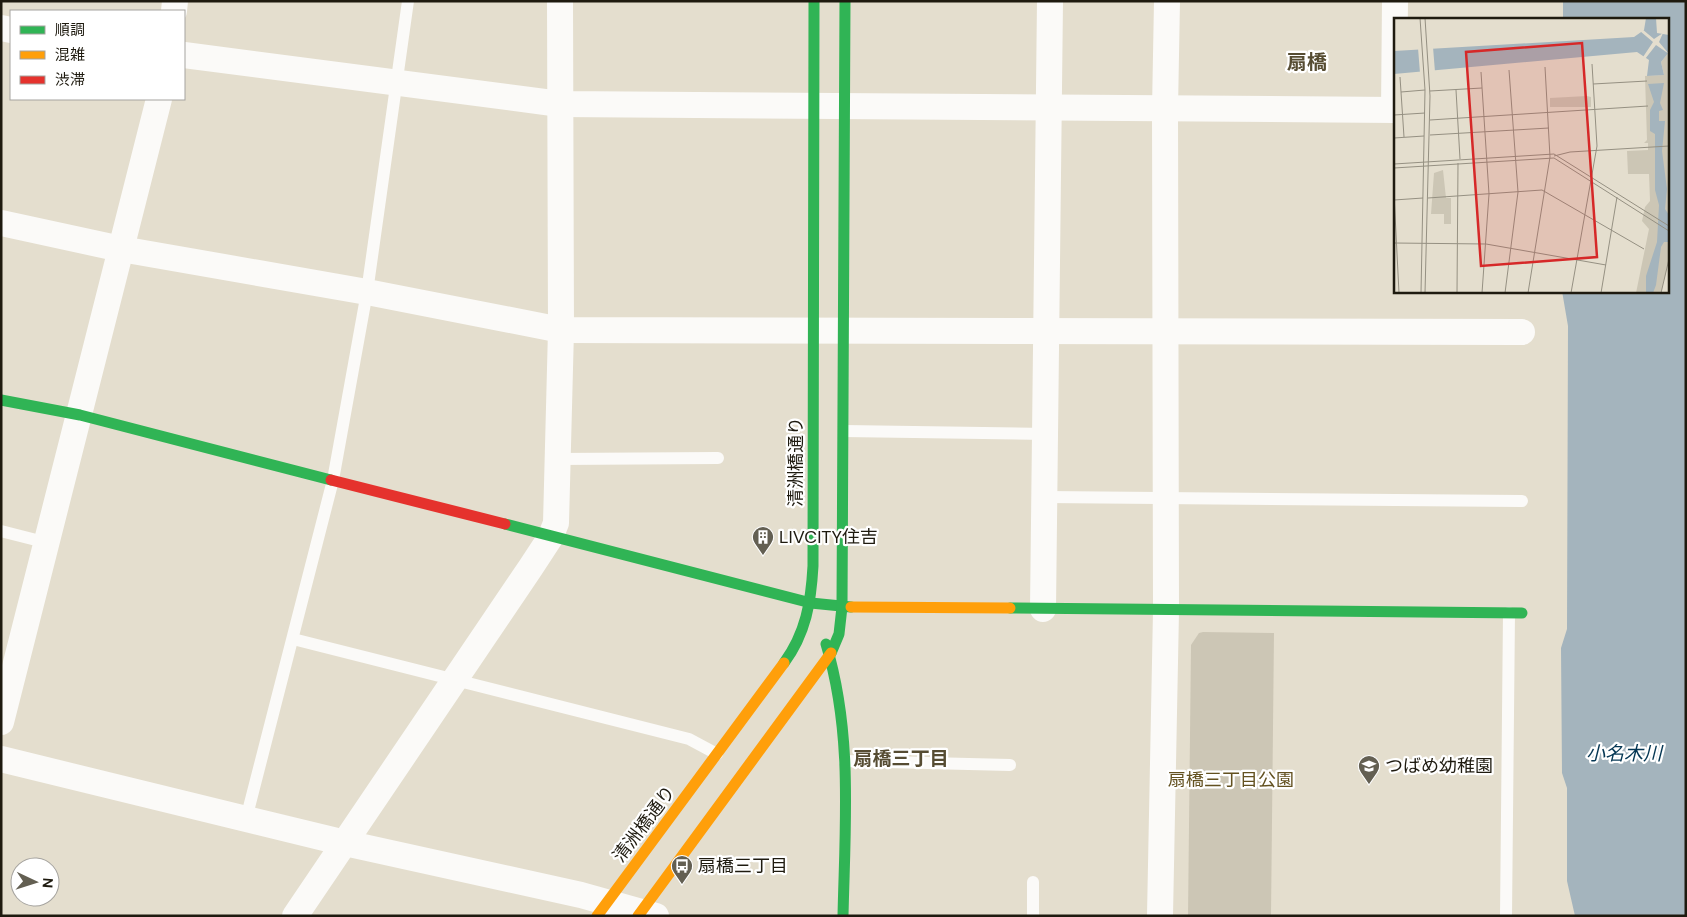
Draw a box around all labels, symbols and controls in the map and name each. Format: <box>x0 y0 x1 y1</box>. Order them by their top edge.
legend <box>10 10 185 100</box>
inset map <box>1394 18 1670 292</box>
text: 順調 <box>55 20 85 40</box>
text: 混雑 <box>55 45 85 65</box>
district label: 扇橋 <box>1287 49 1327 75</box>
text: 渋滞 <box>55 70 85 90</box>
street label: 清洲橋通り <box>784 417 808 507</box>
building icon: LIVCITY住吉 <box>751 525 775 556</box>
place label: LIVCITY住吉 <box>779 525 878 549</box>
water label: 小名木川 <box>1586 741 1664 766</box>
district label: 扇橋三丁目 <box>853 746 949 771</box>
school or university icon: つばめ幼稚園 <box>1357 754 1381 785</box>
place label: つばめ幼稚園 <box>1385 754 1493 778</box>
park label: 扇橋三丁目公園 <box>1168 768 1294 792</box>
street label: 清洲橋通り <box>607 781 681 867</box>
bus stop icon: 扇橋三丁目 <box>670 854 694 885</box>
place label: 扇橋三丁目 <box>698 854 788 878</box>
north arrow <box>10 857 60 907</box>
text: N <box>39 877 57 889</box>

